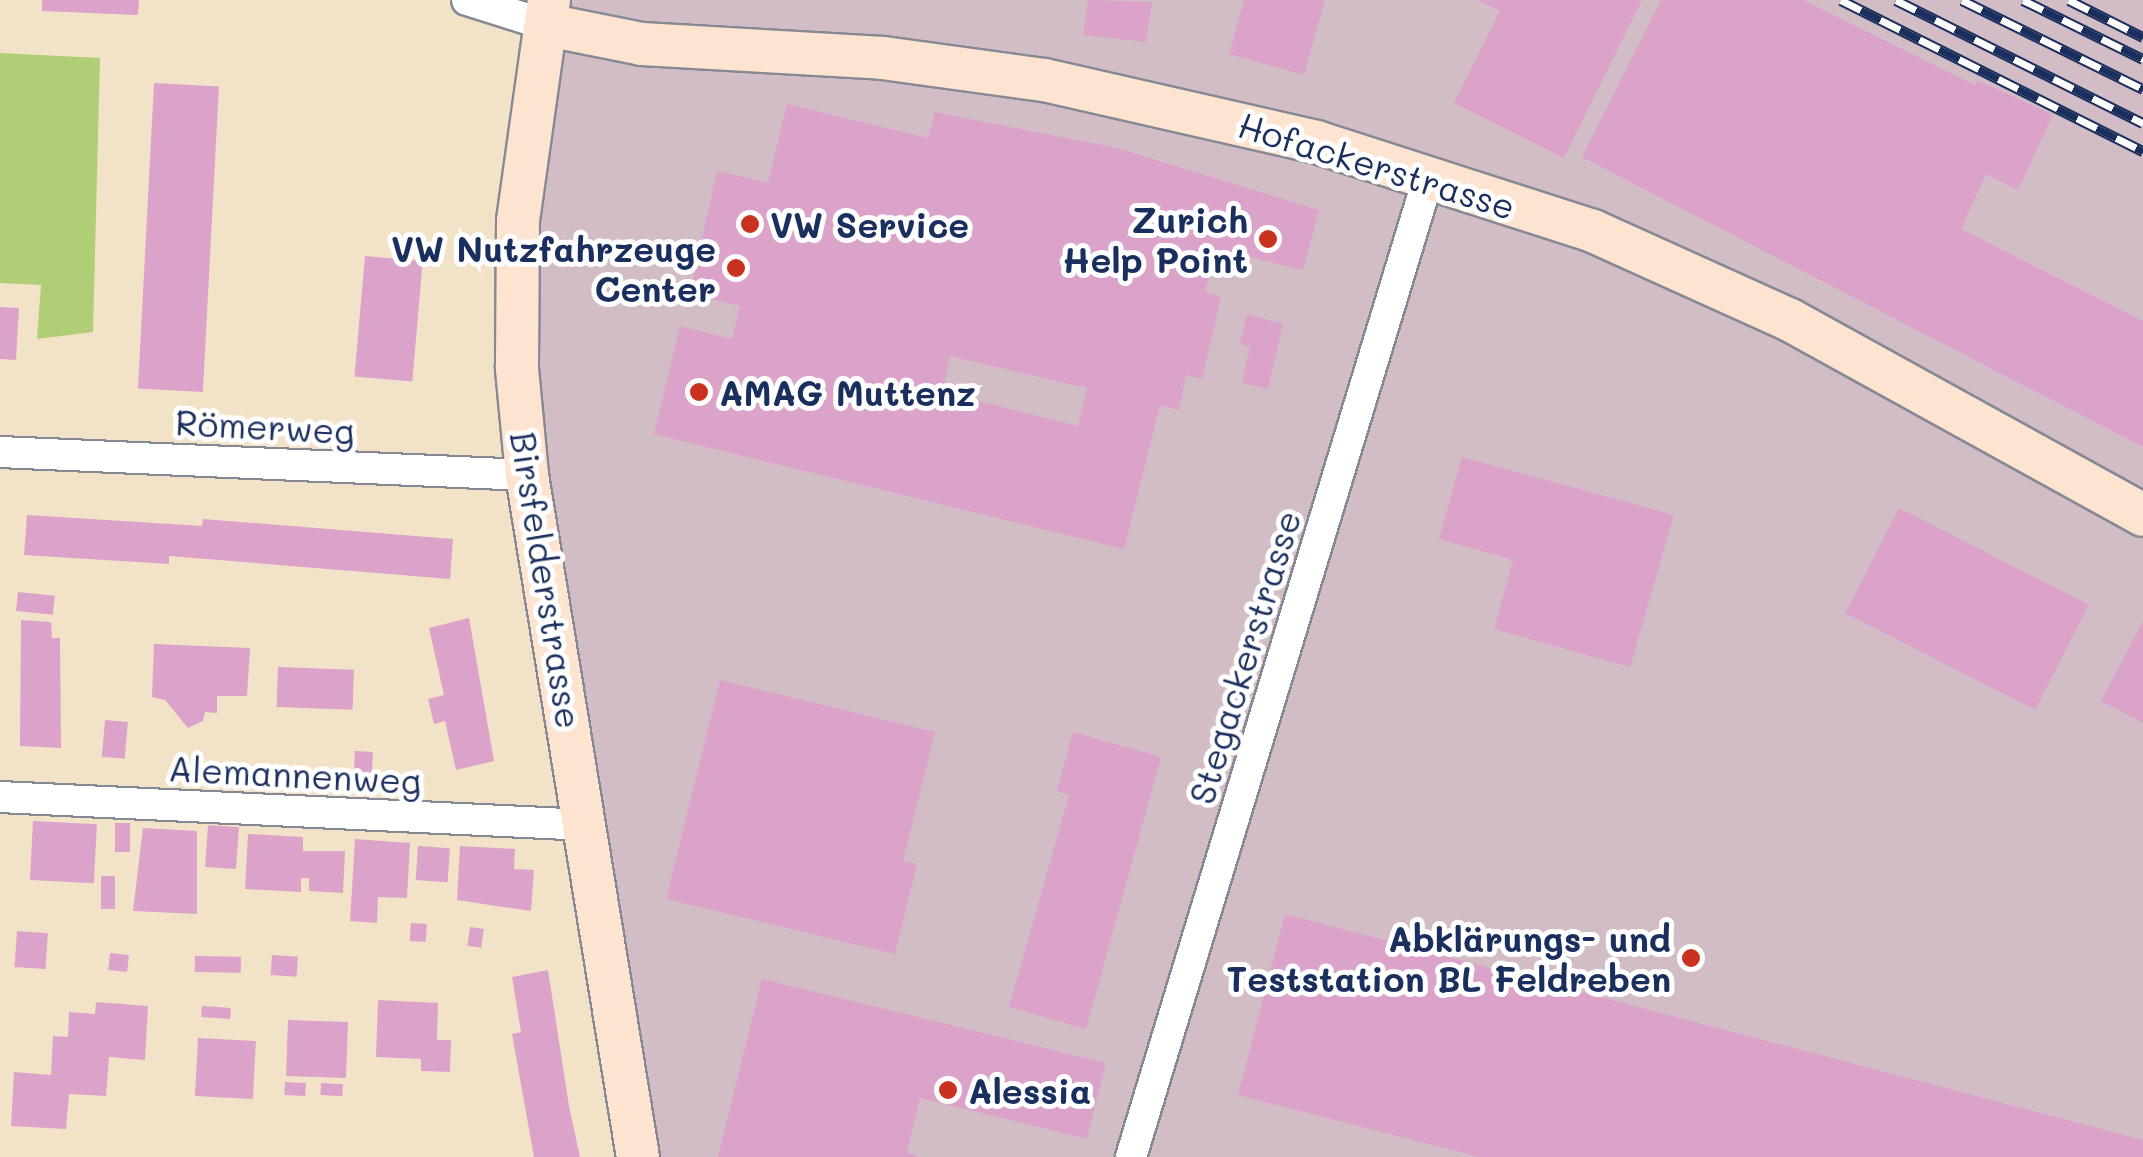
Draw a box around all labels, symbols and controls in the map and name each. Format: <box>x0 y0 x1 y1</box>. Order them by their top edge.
street label: Hofackerstrasse <box>1234 103 1520 227</box>
place label: Zurich Help Point <box>1062 198 1248 280</box>
place label: VW Service <box>770 203 969 245</box>
marker: VW Service <box>739 213 761 235</box>
place label: VW Nutzfahrzeuge Center <box>391 227 716 309</box>
marker: Zurich Help Point <box>1257 228 1279 250</box>
marker: VW Nutzfahrzeuge Center <box>725 257 747 279</box>
place label: AMAG Muttenz <box>719 371 976 413</box>
marker: AMAG Muttenz <box>688 381 710 403</box>
street label: Römerweg <box>174 400 356 452</box>
street label: Birsfelderstrasse <box>503 429 591 731</box>
street label: Stegackerstrasse <box>1179 505 1309 809</box>
street label: Alemannenweg <box>167 746 423 802</box>
place label: Abklärungs- und Teststation BL Feldreben <box>1227 917 1671 999</box>
marker: Abklärungs- und Teststation BL Feldreben <box>1680 947 1702 969</box>
place label: Alessia <box>968 1069 1091 1111</box>
marker: Alessia <box>937 1079 959 1101</box>

